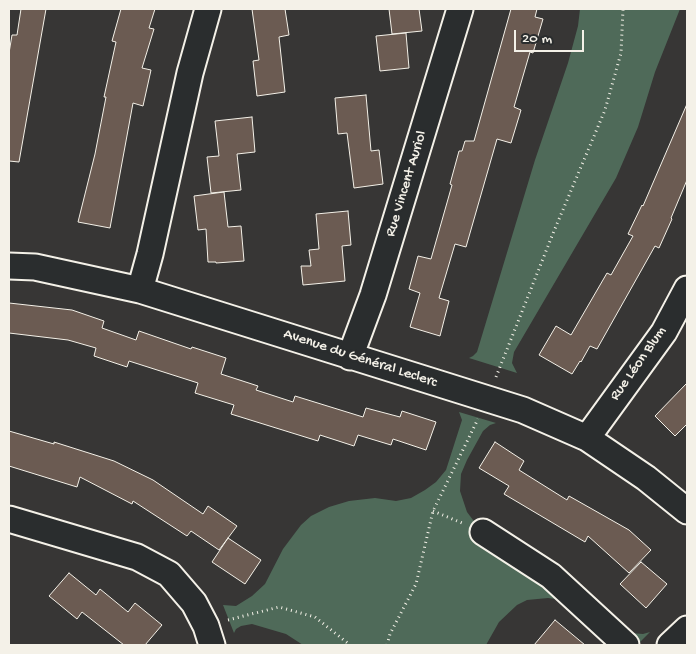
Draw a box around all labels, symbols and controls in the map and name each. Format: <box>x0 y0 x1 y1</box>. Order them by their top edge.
scale bar <box>516 20 586 52</box>
text: 20 m <box>522 30 552 48</box>
street label: Rue Vincent Auriol <box>382 129 432 239</box>
street label: Rue Léon Blum <box>607 323 671 405</box>
street label: Avenue du Général Leclerc <box>281 326 439 392</box>

